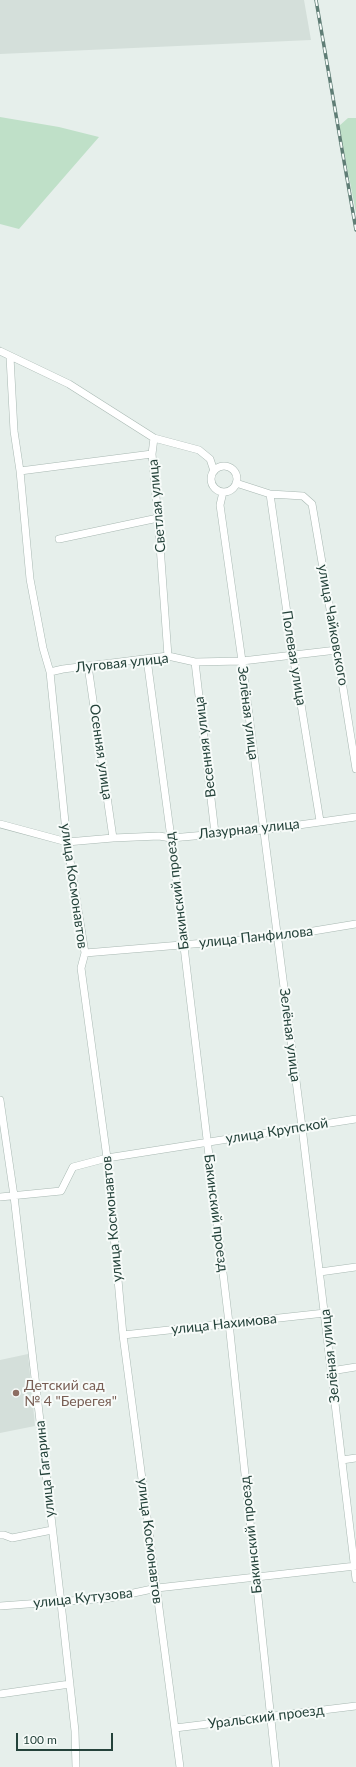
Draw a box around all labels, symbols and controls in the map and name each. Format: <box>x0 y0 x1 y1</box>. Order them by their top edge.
street label: Светлая улица <box>145 459 169 553</box>
street label: улица Чайковского <box>314 563 352 687</box>
street label: Полевая улица <box>278 609 310 707</box>
street label: Луговая улица <box>75 650 169 676</box>
street label: Зелёная улица <box>234 665 262 761</box>
street label: Весенняя улица <box>190 696 220 798</box>
street label: Осенняя улица <box>86 703 116 801</box>
street label: Лазурная улица <box>198 815 300 843</box>
street label: улица Космонавтов <box>57 822 91 950</box>
street label: Бакинский проезд <box>161 831 193 951</box>
street label: улица Панфилова <box>198 923 314 951</box>
street label: Зелёная улица <box>276 987 304 1083</box>
street label: улица Крупской <box>225 1115 329 1147</box>
street label: Бакинский проезд <box>200 1153 232 1273</box>
street label: улица Космонавтов <box>98 1155 126 1283</box>
street label: Зелёная улица <box>317 1308 343 1404</box>
street label: улица Нахимова <box>170 1310 278 1338</box>
place label: Детский сад № 4 "Берегея" <box>24 1377 117 1410</box>
marker: Детский сад № 4 "Берегея" <box>11 1388 21 1398</box>
street label: улица Гагарина <box>32 1420 58 1518</box>
street label: Бакинский проезд <box>236 1475 266 1595</box>
street label: улица Космонавтов <box>134 1477 166 1605</box>
street label: улица Кутузова <box>32 1584 134 1612</box>
street label: Уральский проезд <box>207 1702 325 1732</box>
scale bar <box>18 1725 115 1751</box>
text: 100 m <box>23 1732 57 1747</box>

